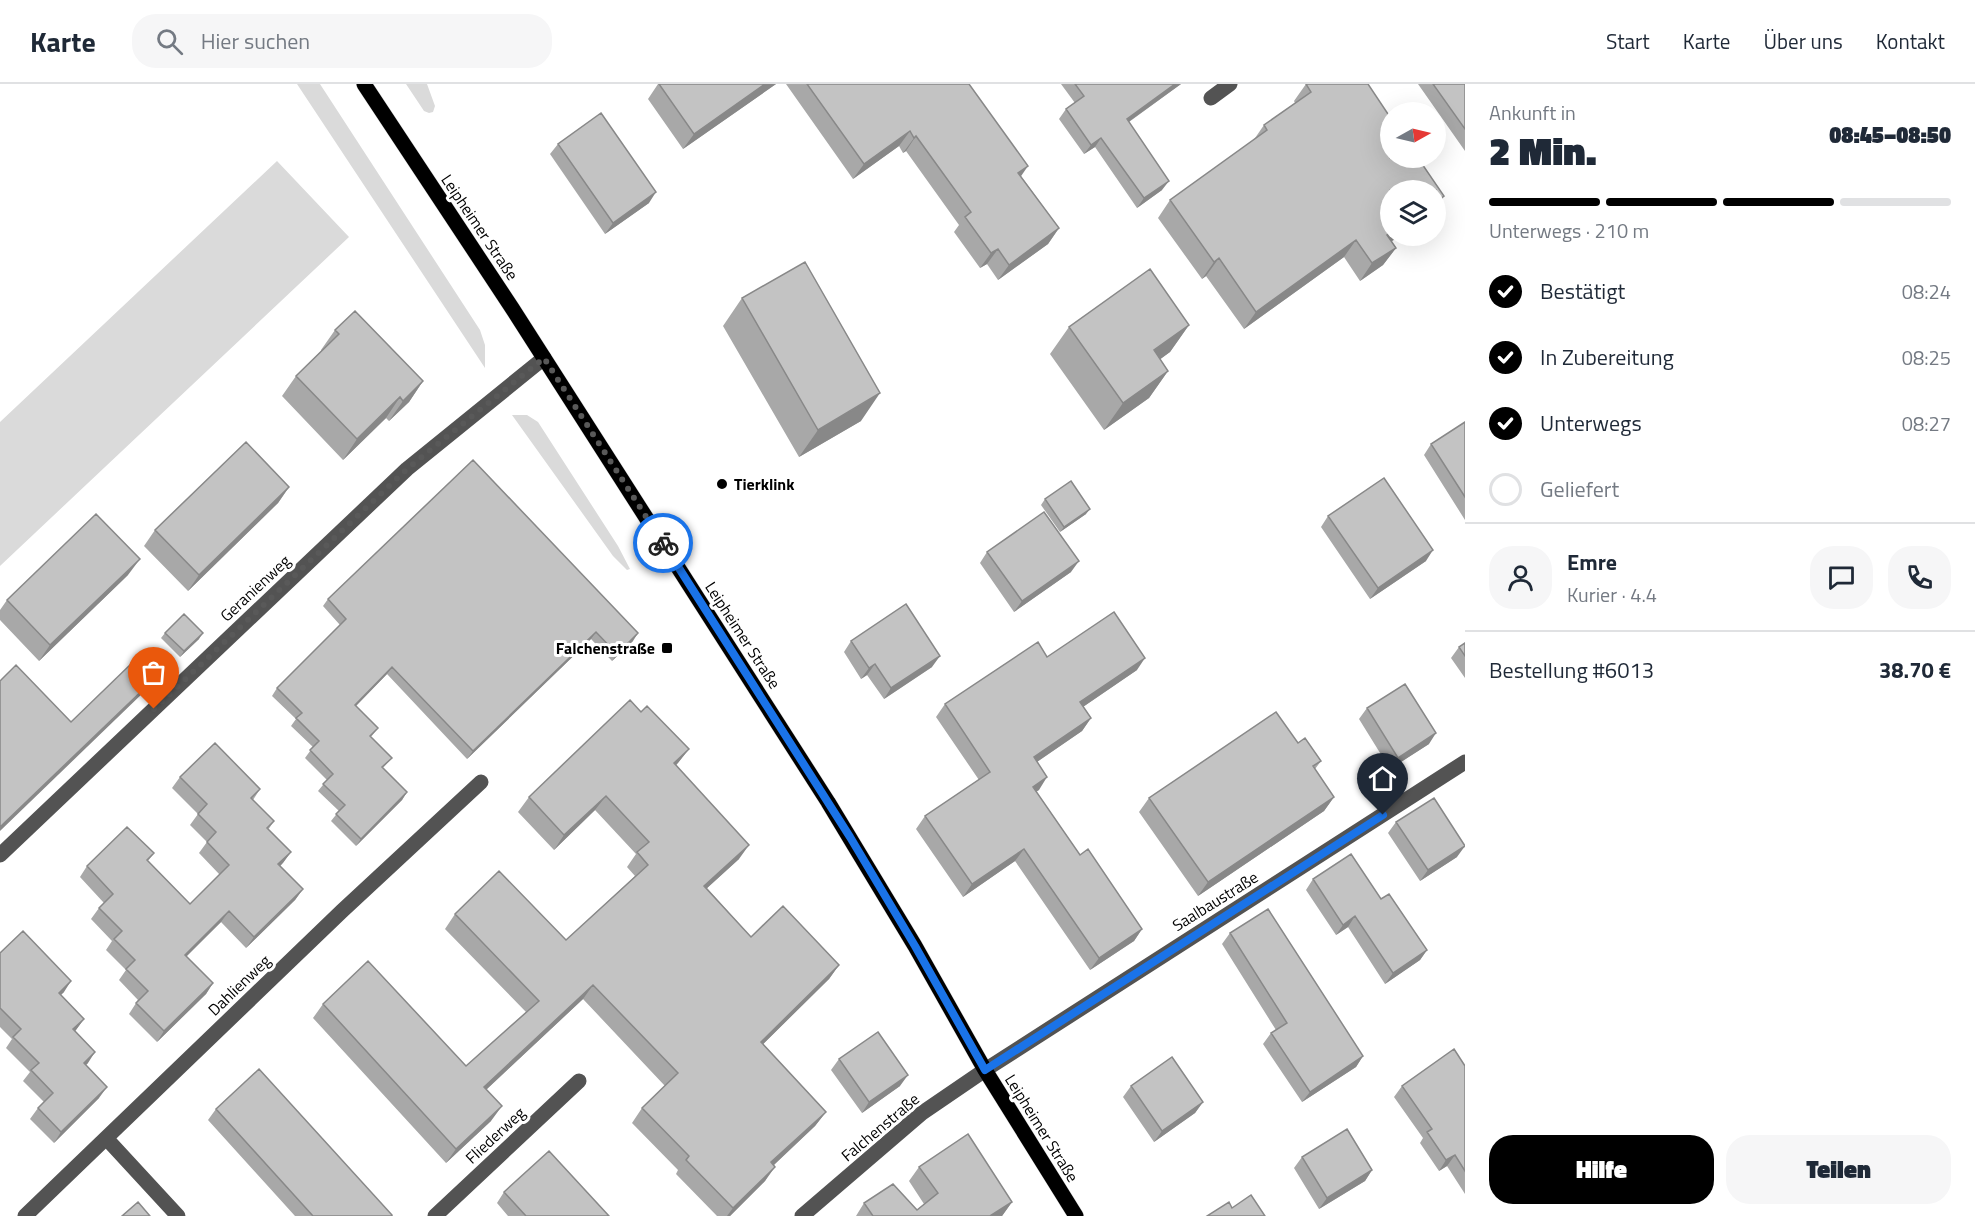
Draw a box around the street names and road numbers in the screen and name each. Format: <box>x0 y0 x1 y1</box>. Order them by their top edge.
street label: Leipheimer Straße <box>436 169 524 285</box>
street label: Geranienweg <box>214 549 296 627</box>
street label: Leipheimer Straße <box>699 577 787 693</box>
street label: Saalbaustraße <box>1167 865 1263 937</box>
street label: Dahlienweg <box>202 949 276 1021</box>
street label: Leipheimer Straße <box>999 1069 1085 1187</box>
street label: Falchenstraße <box>836 1087 924 1167</box>
street label: Fliederweg <box>460 1101 530 1169</box>

